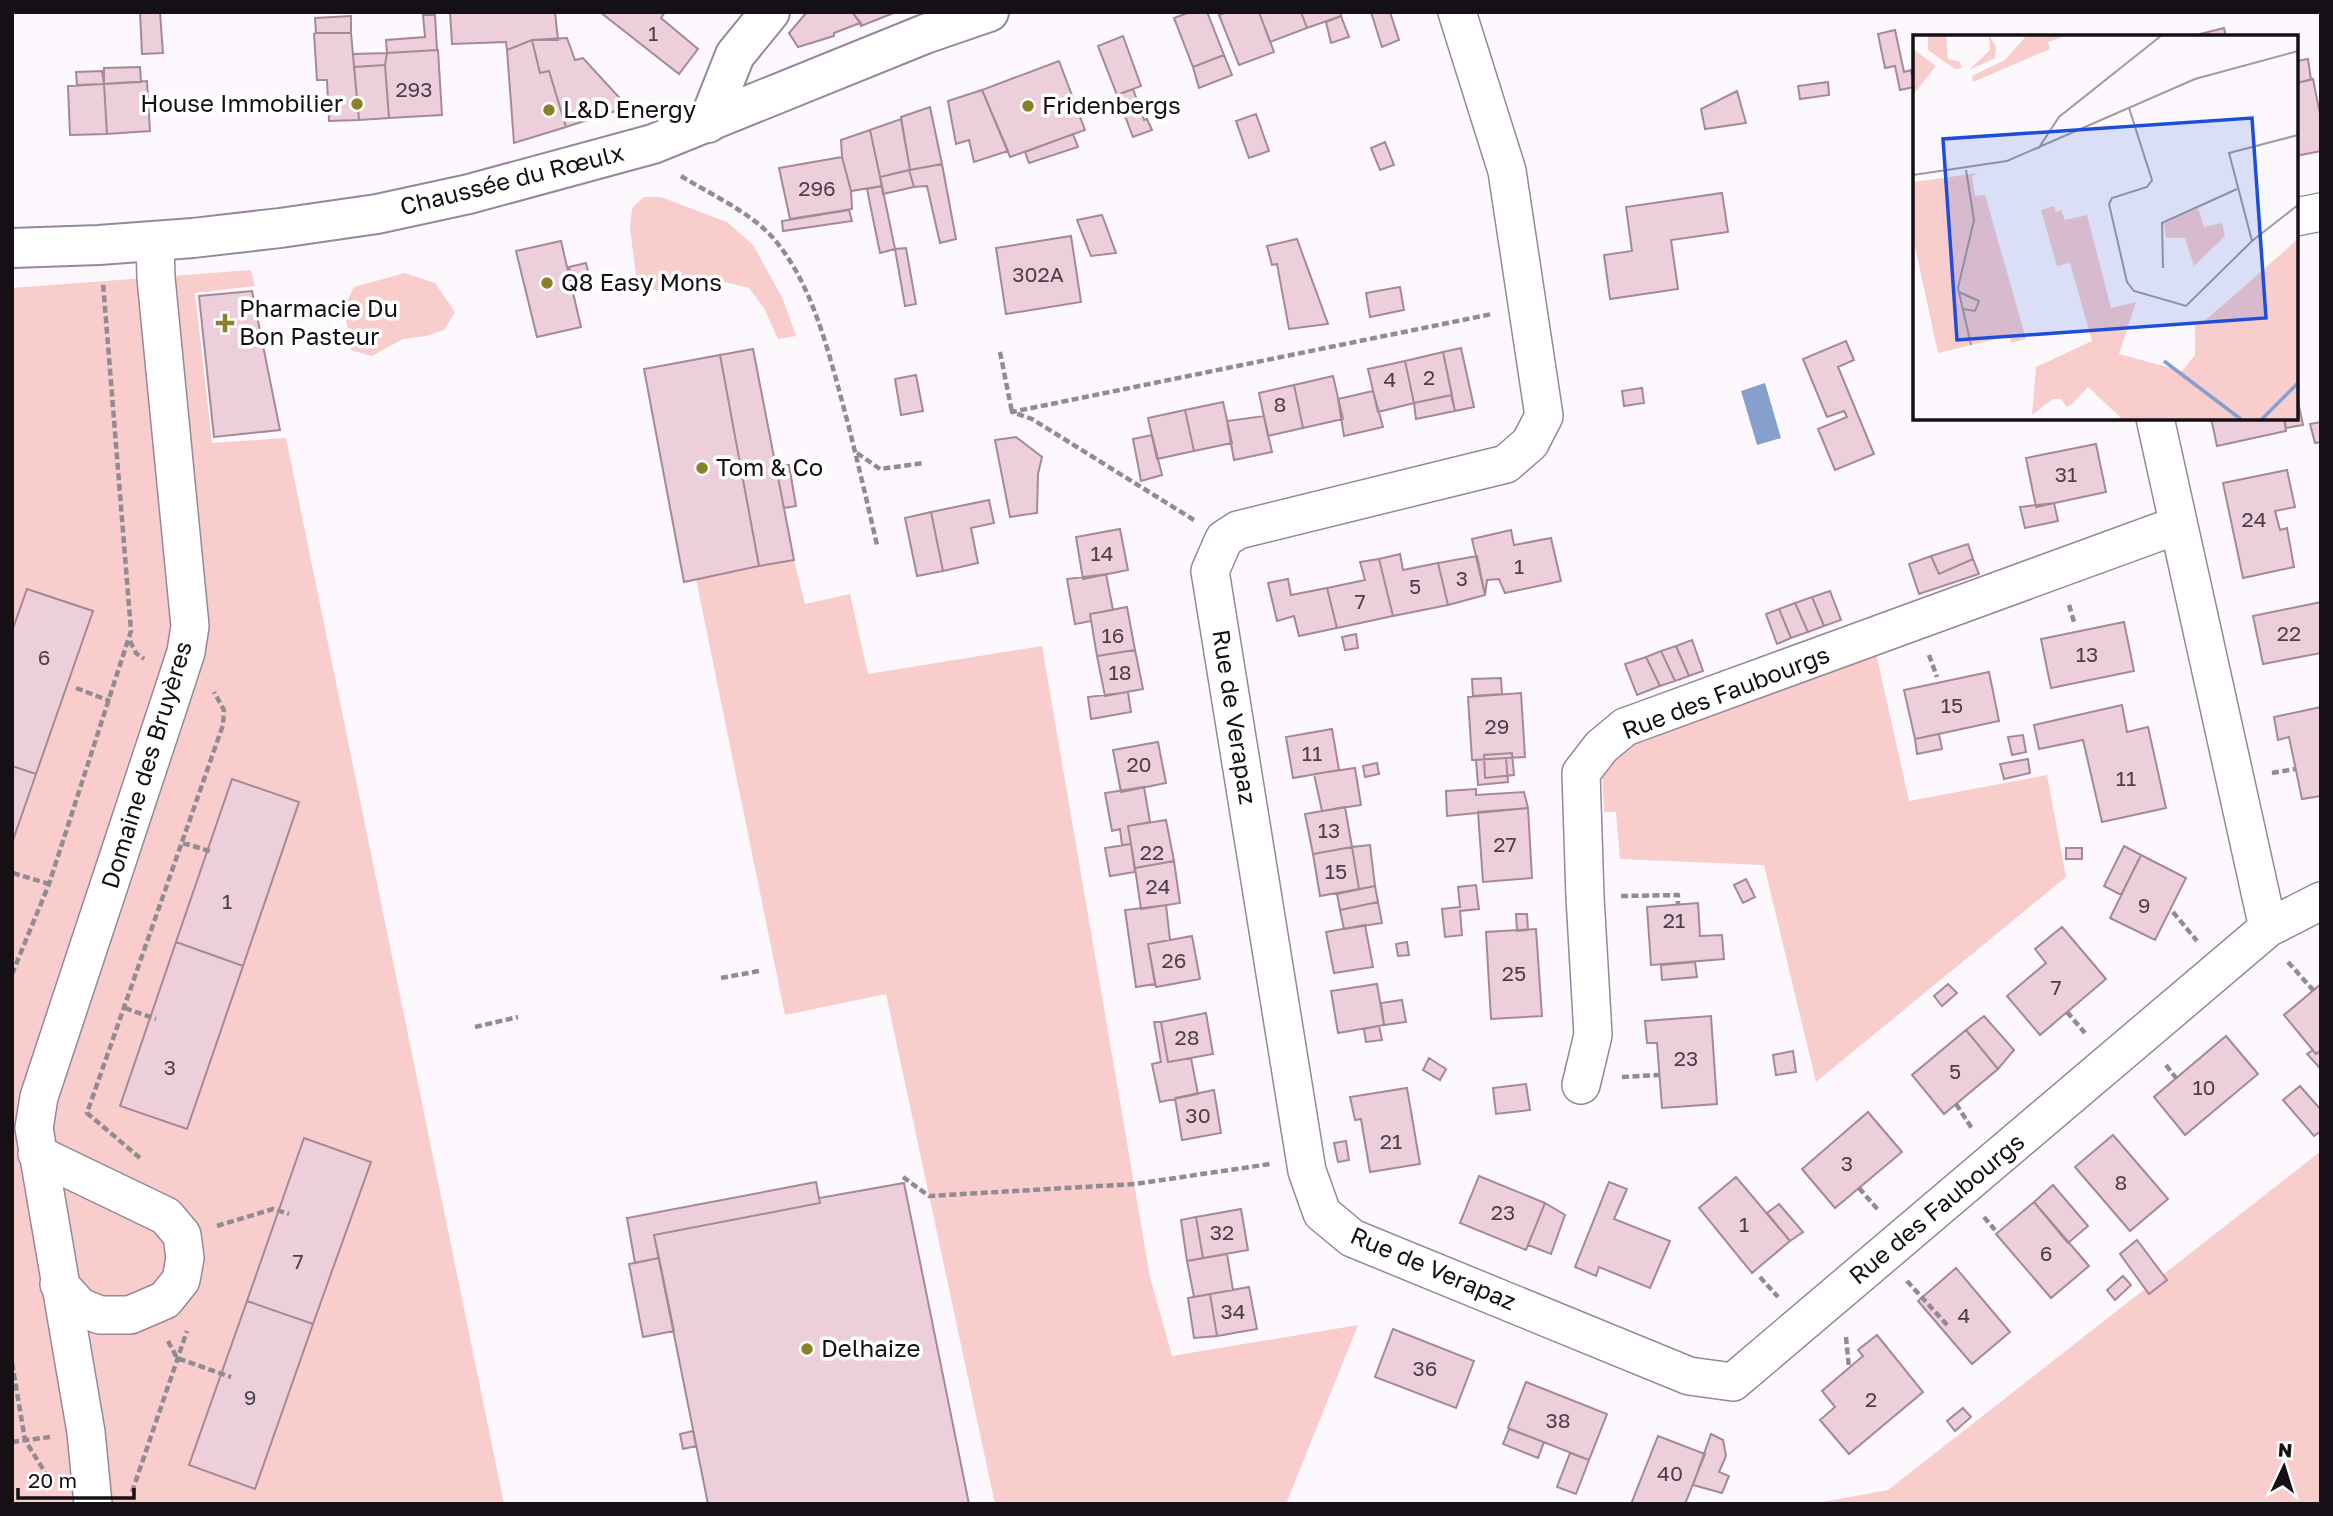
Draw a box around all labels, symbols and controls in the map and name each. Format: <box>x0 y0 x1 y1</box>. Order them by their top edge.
house number: 1 <box>648 20 658 46</box>
inset map <box>1913 35 2298 420</box>
house number: 293 <box>395 76 433 102</box>
place label: House Immobilier <box>140 88 343 117</box>
place label: Fridenbergs <box>1042 90 1181 119</box>
place label: L&D Energy <box>563 94 696 123</box>
marker: House Immobilier <box>349 96 365 112</box>
marker: Fridenbergs <box>1020 98 1036 114</box>
marker: L&D Energy <box>541 102 557 118</box>
street label: Chaussée du Rœulx <box>397 137 627 220</box>
house number: 296 <box>798 175 836 201</box>
house number: 302A <box>1012 261 1064 287</box>
place label: Q8 Easy Mons <box>561 267 722 296</box>
marker: Q8 Easy Mons <box>539 275 555 291</box>
place label: Pharmacie Du Bon Pasteur <box>239 293 398 350</box>
marker: Pharmacie Du Bon Pasteur <box>217 315 233 331</box>
house number: 2 <box>1423 364 1435 390</box>
house number: 4 <box>1384 366 1396 392</box>
house number: 8 <box>1274 391 1286 417</box>
place label: Tom & Co <box>716 452 823 481</box>
marker: Tom & Co <box>694 460 710 476</box>
house number: 31 <box>2055 461 2077 487</box>
house number: 24 <box>2242 506 2267 532</box>
house number: 14 <box>1091 540 1114 566</box>
house number: 1 <box>1514 553 1524 579</box>
house number: 3 <box>1456 565 1468 591</box>
house number: 5 <box>1409 573 1421 599</box>
house number: 7 <box>1354 588 1366 614</box>
house number: 22 <box>2277 620 2301 646</box>
house number: 16 <box>1102 622 1124 648</box>
street label: Rue de Verapaz <box>1207 627 1264 806</box>
street label: Domaine des Bruyères <box>94 637 197 892</box>
street label: Rue des Faubourgs <box>1618 639 1833 745</box>
house number: 13 <box>2076 641 2098 667</box>
house number: 6 <box>38 644 50 670</box>
house number: 18 <box>1109 659 1132 685</box>
house number: 15 <box>1941 692 1963 718</box>
house number: 29 <box>1485 713 1509 739</box>
house number: 11 <box>1302 740 1322 766</box>
house number: 20 <box>1126 751 1152 777</box>
house number: 11 <box>2116 765 2136 791</box>
house number: 13 <box>1318 817 1340 843</box>
house number: 27 <box>1493 831 1517 857</box>
house number: 22 <box>1140 839 1164 865</box>
house number: 15 <box>1325 858 1347 884</box>
house number: 24 <box>1146 873 1171 899</box>
house number: 1 <box>222 888 232 914</box>
house number: 9 <box>2138 892 2150 918</box>
house number: 21 <box>1663 907 1685 933</box>
house number: 26 <box>1162 947 1186 973</box>
house number: 25 <box>1502 960 1526 986</box>
house number: 7 <box>2050 974 2062 1000</box>
house number: 28 <box>1175 1024 1200 1050</box>
house number: 23 <box>1674 1045 1698 1071</box>
house number: 3 <box>164 1054 176 1080</box>
house number: 5 <box>1949 1058 1961 1084</box>
house number: 10 <box>2192 1074 2216 1100</box>
house number: 30 <box>1185 1102 1211 1128</box>
street label: Rue des Faubourgs <box>1843 1126 2030 1290</box>
house number: 21 <box>1380 1128 1402 1154</box>
house number: 3 <box>1841 1150 1853 1176</box>
house number: 8 <box>2115 1169 2127 1195</box>
house number: 23 <box>1491 1199 1515 1225</box>
house number: 1 <box>1739 1211 1749 1237</box>
house number: 32 <box>1210 1219 1234 1245</box>
street label: Rue de Verapaz <box>1347 1220 1521 1316</box>
house number: 6 <box>2040 1240 2052 1266</box>
house number: 7 <box>292 1248 304 1274</box>
house number: 34 <box>1220 1298 1246 1324</box>
house number: 4 <box>1958 1302 1970 1328</box>
place label: Delhaize <box>821 1333 920 1362</box>
marker: Delhaize <box>799 1341 815 1357</box>
house number: 36 <box>1413 1355 1438 1381</box>
house number: 9 <box>244 1384 256 1410</box>
house number: 2 <box>1865 1386 1877 1412</box>
house number: 38 <box>1545 1407 1571 1433</box>
north arrow <box>2249 1432 2319 1502</box>
text: N <box>2277 1438 2293 1462</box>
scale bar <box>18 1456 133 1500</box>
house number: 40 <box>1657 1460 1683 1486</box>
text: 20 m <box>28 1467 77 1493</box>

